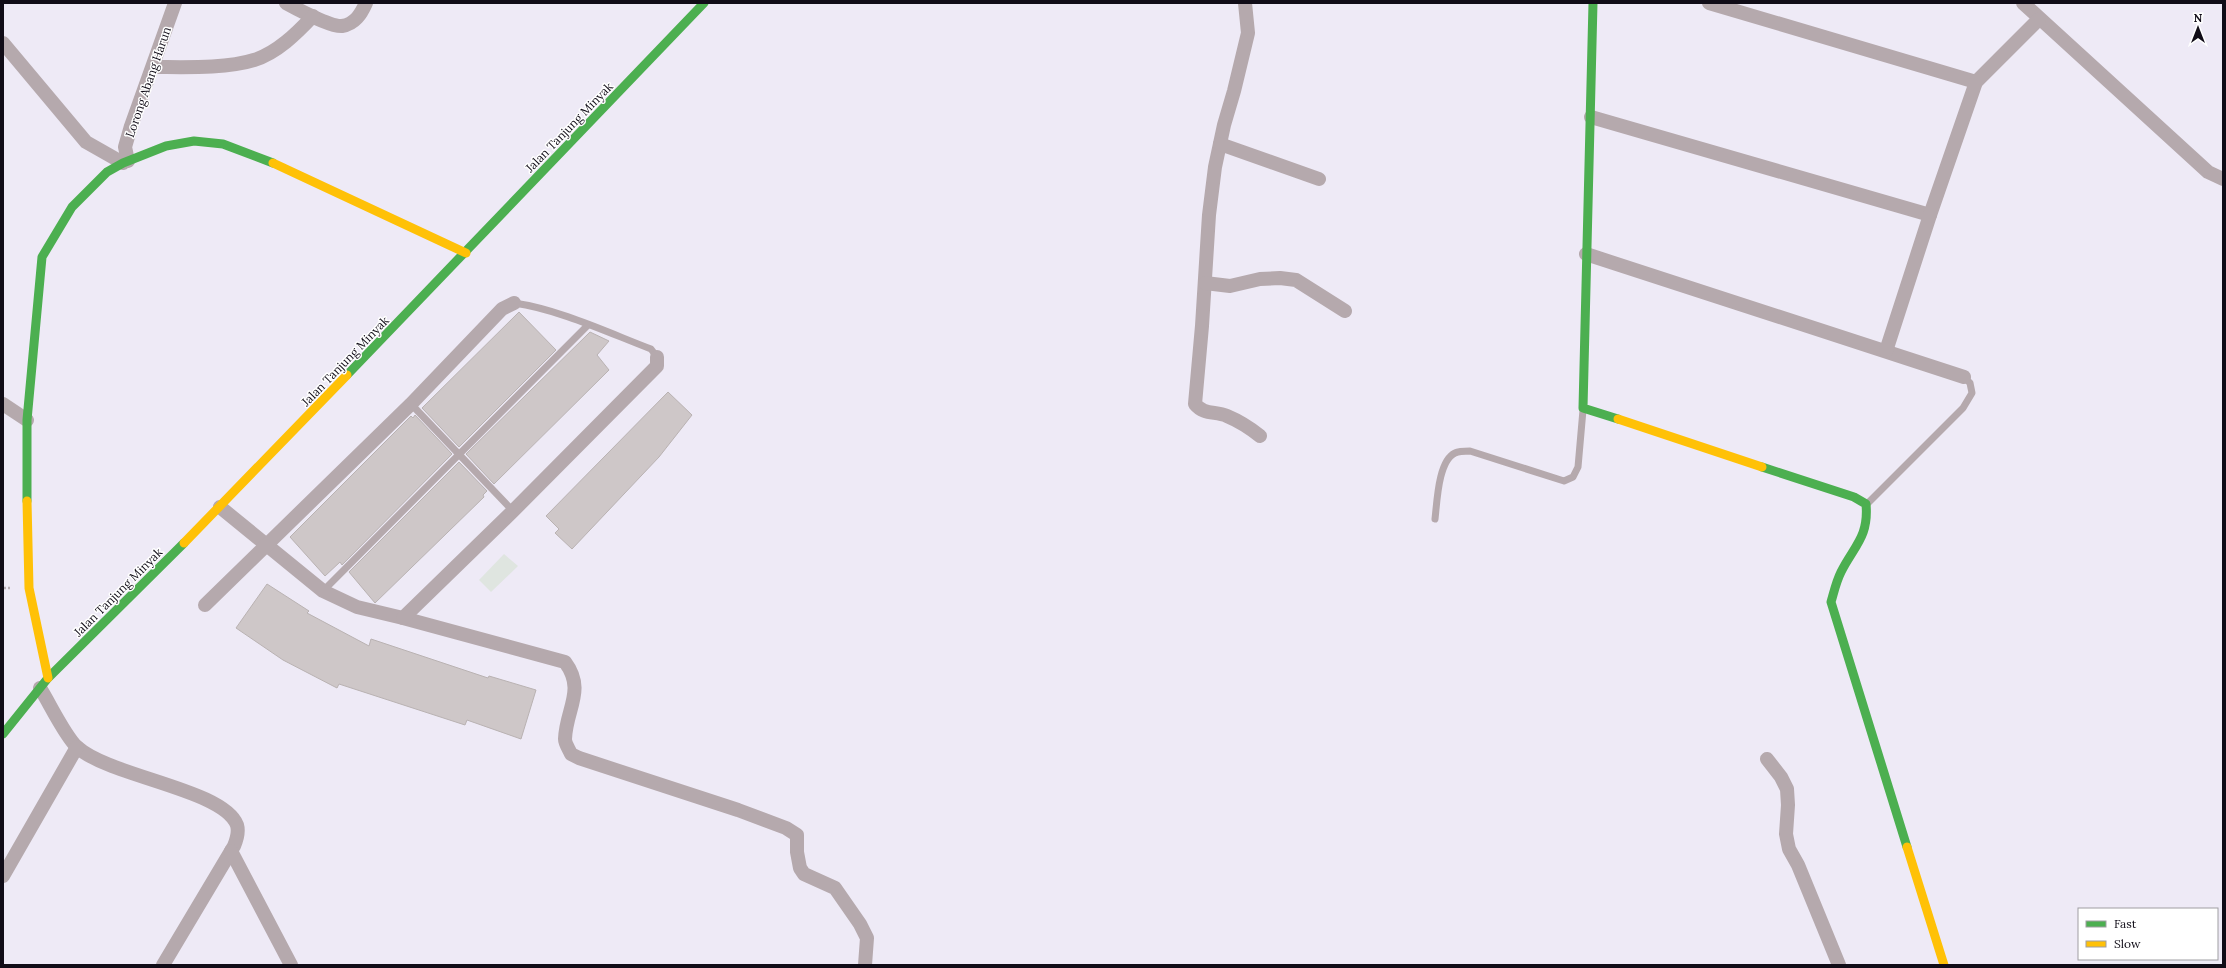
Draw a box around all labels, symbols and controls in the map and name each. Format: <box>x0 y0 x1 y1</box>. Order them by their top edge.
north arrow <box>2178 8 2218 48</box>
text: N <box>2194 11 2203 25</box>
street label: Lorong Abang Harun <box>122 25 174 139</box>
street label: Jalan Tanjung Minyak <box>522 79 616 176</box>
street label: Jalan Tanjung Minyak <box>298 313 392 410</box>
street label: Jalan Tanjung Minyak <box>70 544 166 640</box>
legend <box>2078 908 2218 960</box>
text: Fast <box>2114 916 2137 931</box>
text: Slow <box>2114 936 2141 951</box>

